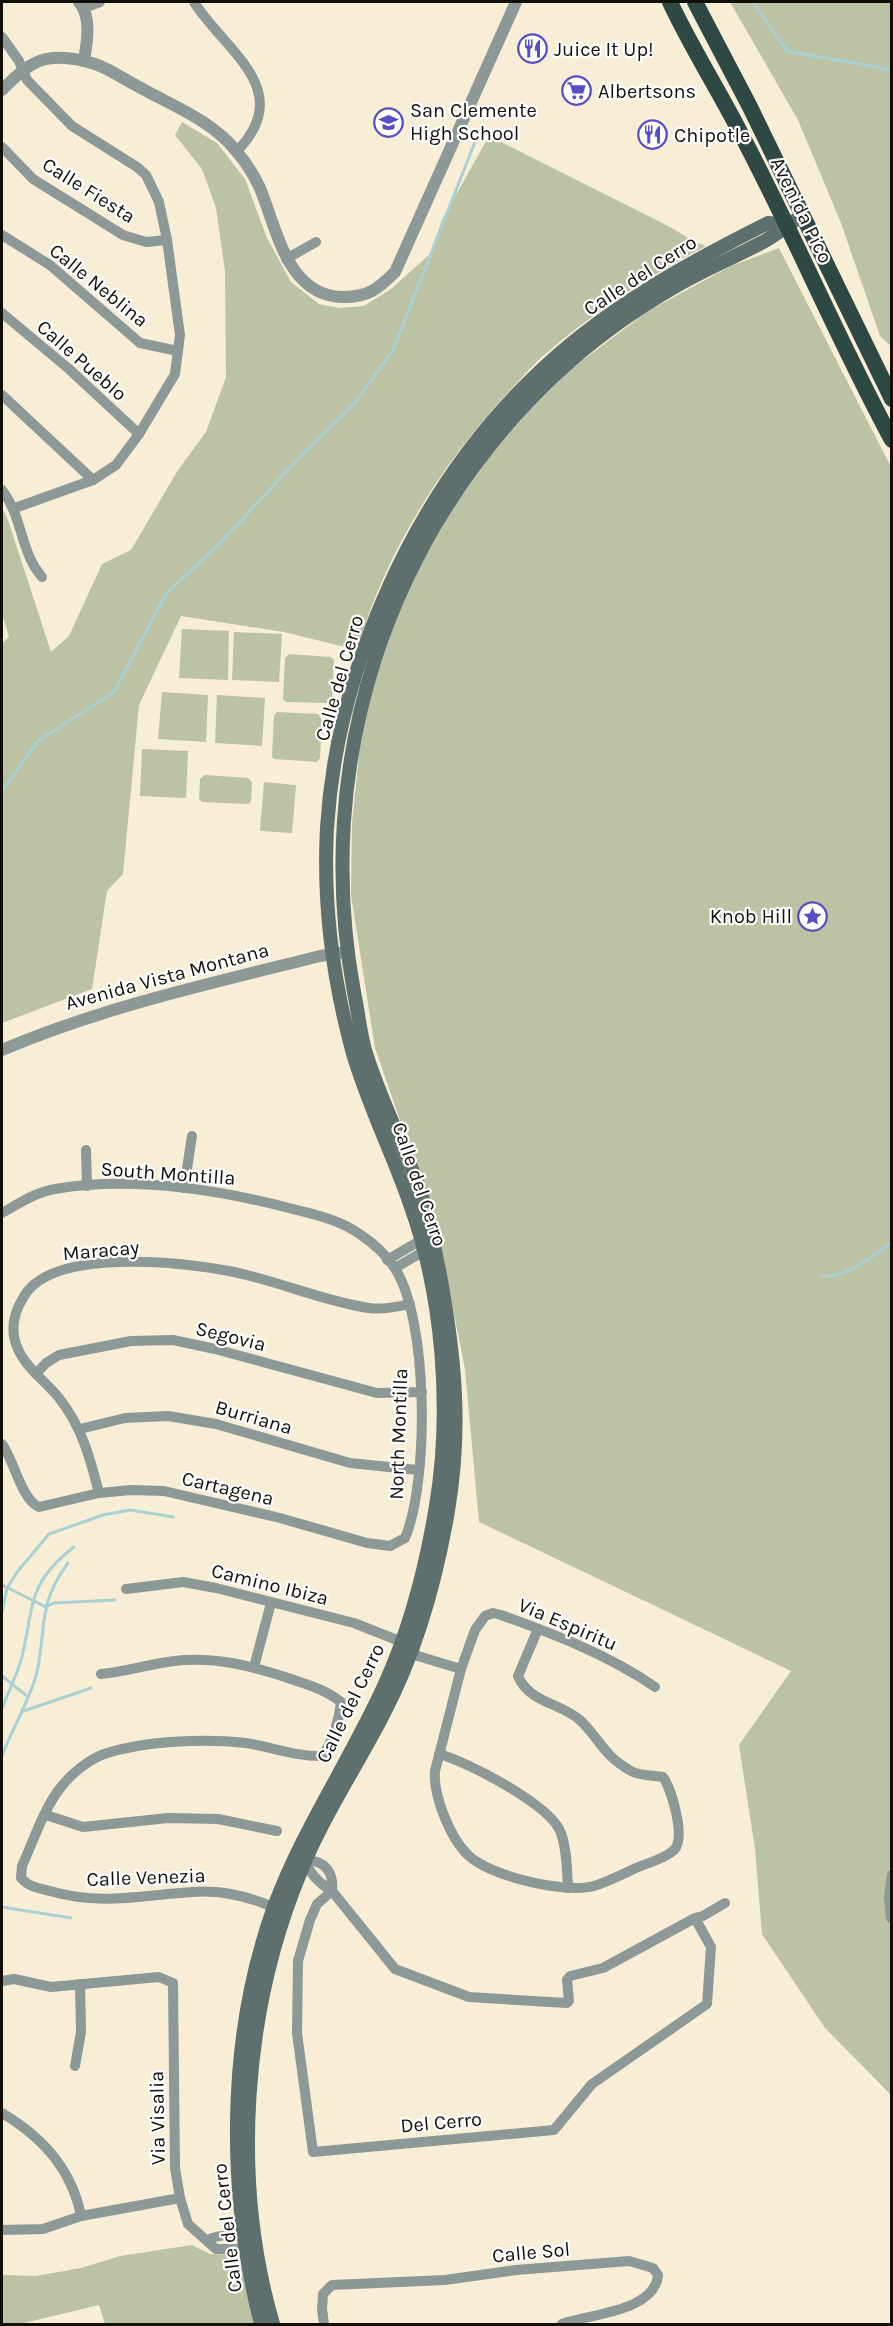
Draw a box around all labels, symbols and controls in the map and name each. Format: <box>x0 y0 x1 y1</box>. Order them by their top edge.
restaurant icon: Juice It Up! <box>517 33 549 65</box>
place label: Juice It Up! <box>554 38 654 61</box>
supermarket icon: Albertsons <box>561 75 593 107</box>
place label: Albertsons <box>598 80 696 103</box>
place label: San Clemente High School <box>410 99 537 145</box>
school or university icon: San Clemente High School <box>373 106 405 138</box>
restaurant icon: Chipotle <box>637 119 669 151</box>
place label: Chipotle <box>674 124 750 147</box>
street label: Calle Fiesta <box>38 153 139 228</box>
street label: Avenida Pico <box>766 153 837 267</box>
street label: Calle del Cerro <box>580 230 701 320</box>
street label: Calle Neblina <box>45 239 153 332</box>
street label: Calle Pueblo <box>32 315 131 406</box>
street label: Calle del Cerro <box>311 613 368 744</box>
place icon: Knob Hill <box>797 900 829 932</box>
place label: Knob Hill <box>710 905 792 928</box>
street label: Avenida Vista Montana <box>63 938 271 1015</box>
street label: Calle del Cerro <box>388 1119 452 1249</box>
street label: South Montilla <box>100 1157 236 1190</box>
street label: Maracay <box>62 1236 140 1265</box>
street label: Segovia <box>193 1317 268 1356</box>
street label: North Montilla <box>385 1368 412 1500</box>
street label: Burriana <box>213 1396 295 1439</box>
street label: Cartagena <box>180 1467 276 1510</box>
street label: Camino Ibiza <box>209 1559 331 1610</box>
street label: Via Espiritu <box>515 1593 621 1656</box>
street label: Calle del Cerro <box>312 1640 389 1767</box>
street label: Calle Venezia <box>86 1864 206 1891</box>
street label: Via Visalia <box>145 2071 170 2165</box>
street label: Del Cerro <box>399 2107 483 2138</box>
street label: Calle del Cerro <box>208 2162 247 2294</box>
street label: Calle Sol <box>491 2238 571 2267</box>

